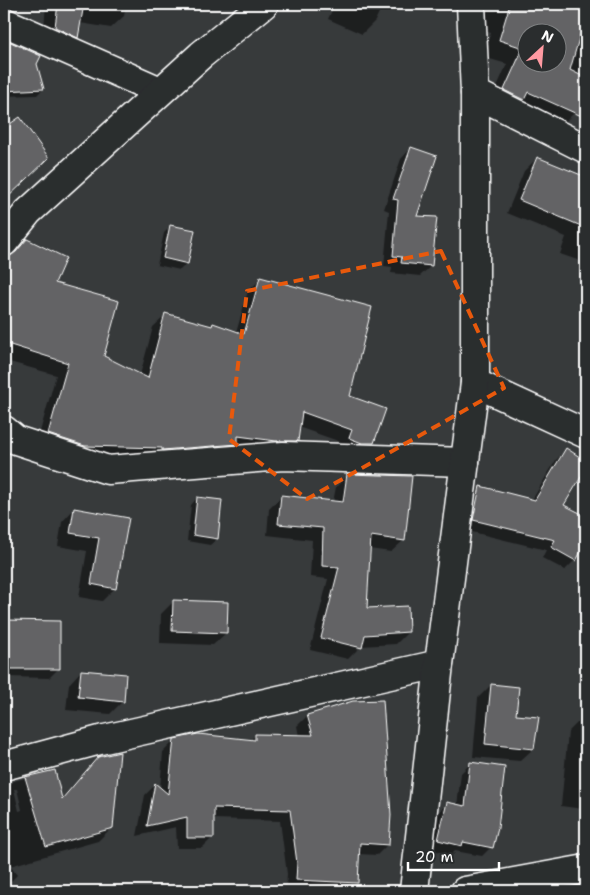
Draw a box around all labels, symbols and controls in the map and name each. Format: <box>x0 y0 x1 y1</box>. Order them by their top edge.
north arrow <box>518 22 568 72</box>
text: N <box>539 26 557 47</box>
scale bar <box>408 840 499 872</box>
text: 20 m <box>415 847 454 867</box>

